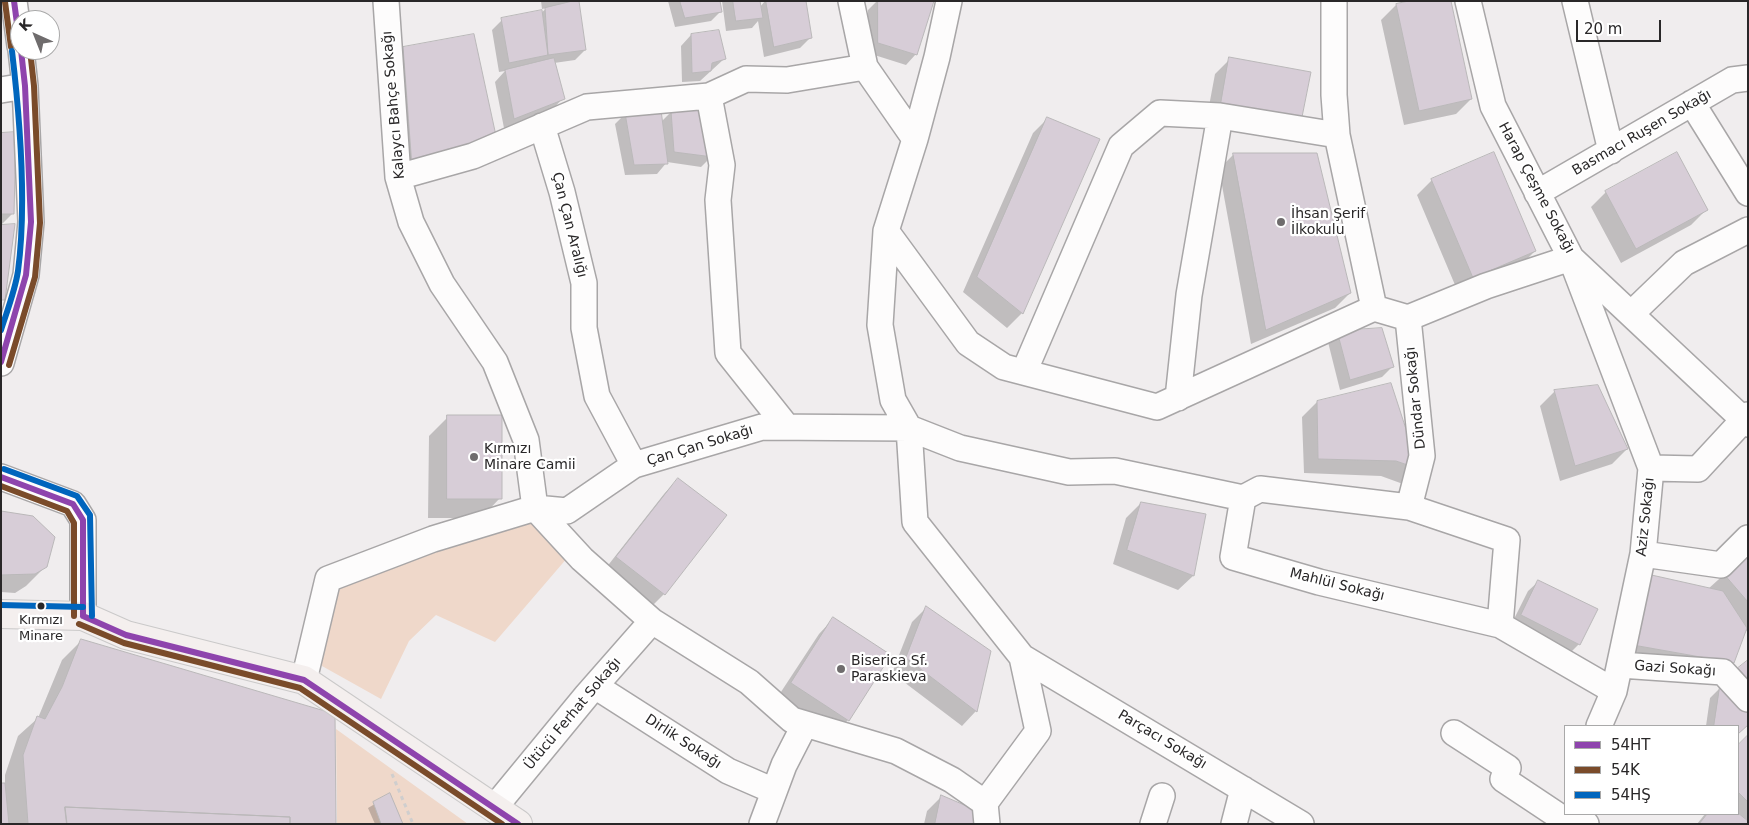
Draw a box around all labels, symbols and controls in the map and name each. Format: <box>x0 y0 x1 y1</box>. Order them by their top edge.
north arrow <box>10 10 60 60</box>
scale bar <box>1579 10 1664 42</box>
text: K <box>16 15 35 34</box>
text: 20 m <box>1584 20 1622 38</box>
street label: Kalaycı Bahçe Sokağı <box>379 30 409 180</box>
street label: Basmacı Ruşen Sokağı <box>1570 86 1714 180</box>
street label: Harap Çeşme Sokağı <box>1494 120 1578 256</box>
street label: Çan Çan Aralığı <box>548 171 590 279</box>
place label: İhsan Şerif İlkokulu <box>1291 206 1365 238</box>
marker: İhsan Şerif İlkokulu <box>1275 216 1287 228</box>
street label: Dündar Sokağı <box>1402 346 1430 450</box>
street label: Çan Çan Sokağı <box>645 422 755 470</box>
place label: Kırmızı Minare Camii <box>484 441 576 474</box>
marker: Kırmızı Minare Camii <box>468 451 480 463</box>
street label: Aziz Sokağı <box>1634 477 1658 557</box>
street label: Mahlül Sokağı <box>1288 565 1386 605</box>
marker: Kırmızı Minare <box>36 601 46 611</box>
place label: Kırmızı Minare <box>19 613 63 644</box>
place label: Biserica Sf. Paraskieva <box>851 653 928 686</box>
street label: Ütücü Ferhat Sokağı <box>521 655 625 773</box>
street label: Gazi Sokağı <box>1634 658 1716 680</box>
marker: Biserica Sf. Paraskieva <box>835 663 847 675</box>
street label: Parçacı Sokağı <box>1114 707 1210 773</box>
street label: Dirlik Sokağı <box>642 711 724 773</box>
legend <box>1564 725 1739 815</box>
text: 54HT <box>1611 736 1651 754</box>
text: 54K <box>1611 761 1640 779</box>
text: 54HŞ <box>1611 786 1651 804</box>

